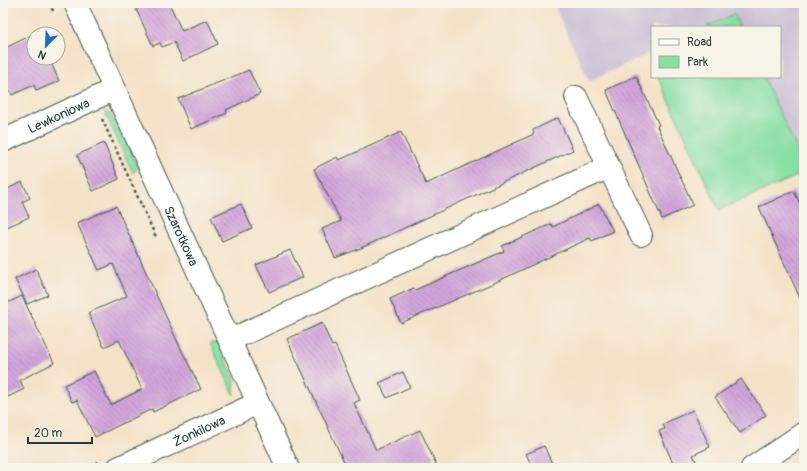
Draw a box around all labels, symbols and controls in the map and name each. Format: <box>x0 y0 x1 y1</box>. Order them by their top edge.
north arrow <box>26 26 66 66</box>
legend <box>651 26 781 78</box>
text: Road <box>687 35 712 50</box>
text: N <box>36 47 48 62</box>
text: Park <box>687 55 708 70</box>
street label: Lewkoniowa <box>25 95 92 137</box>
street label: Szarotkowa <box>160 204 201 269</box>
street label: Żonkilowa <box>170 412 228 450</box>
scale bar <box>28 419 92 445</box>
text: 20 m <box>34 426 63 441</box>

